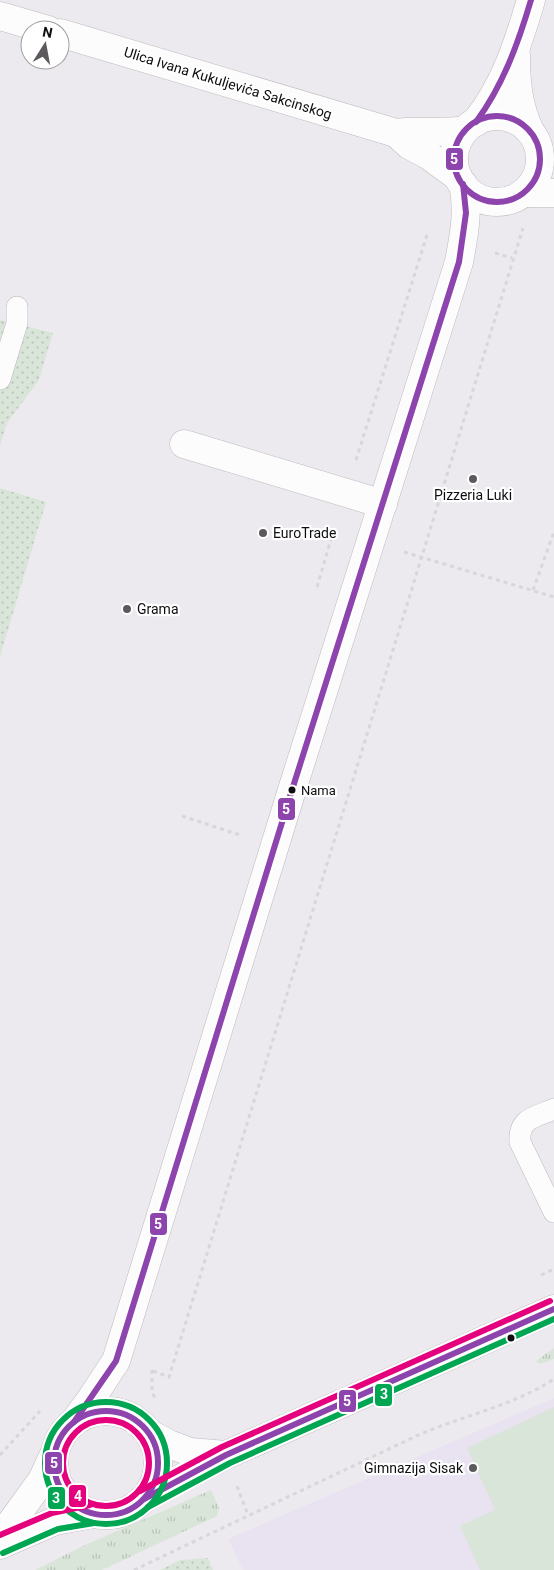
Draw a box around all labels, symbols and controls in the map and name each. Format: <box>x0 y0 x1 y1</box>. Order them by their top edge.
north arrow <box>20 20 70 70</box>
text: N <box>41 23 54 41</box>
street label: Ulica Ivana Kukuljevića Sakcinskog <box>122 44 334 122</box>
line badge: 5 <box>445 147 464 171</box>
text: 5 <box>450 151 458 167</box>
marker: Pizzeria Luki <box>467 473 479 485</box>
place label: Pizzeria Luki <box>434 487 512 503</box>
place label: EuroTrade <box>273 525 336 541</box>
marker: EuroTrade <box>257 527 269 539</box>
place label: Grama <box>137 601 179 617</box>
marker: Grama <box>121 603 133 615</box>
place label: Nama <box>301 783 336 798</box>
marker: Nama <box>287 785 297 795</box>
line badge: 5 <box>277 797 296 821</box>
text: 5 <box>282 801 290 817</box>
line badge: 5 <box>149 1212 168 1236</box>
text: 5 <box>154 1216 162 1232</box>
unlabelled marker <box>506 1333 516 1343</box>
line badge: 3 <box>374 1383 393 1407</box>
text: 3 <box>380 1386 388 1402</box>
line badge: 5 <box>338 1389 357 1413</box>
text: 5 <box>343 1393 351 1409</box>
line badge: 5 <box>44 1451 63 1475</box>
text: 5 <box>50 1455 58 1471</box>
place label: Gimnazija Sisak <box>364 1460 464 1476</box>
marker: Gimnazija Sisak <box>467 1462 479 1474</box>
line badge: 4 <box>68 1484 87 1508</box>
line badge: 3 <box>47 1486 66 1510</box>
text: 4 <box>74 1488 82 1504</box>
text: 3 <box>52 1490 60 1506</box>

